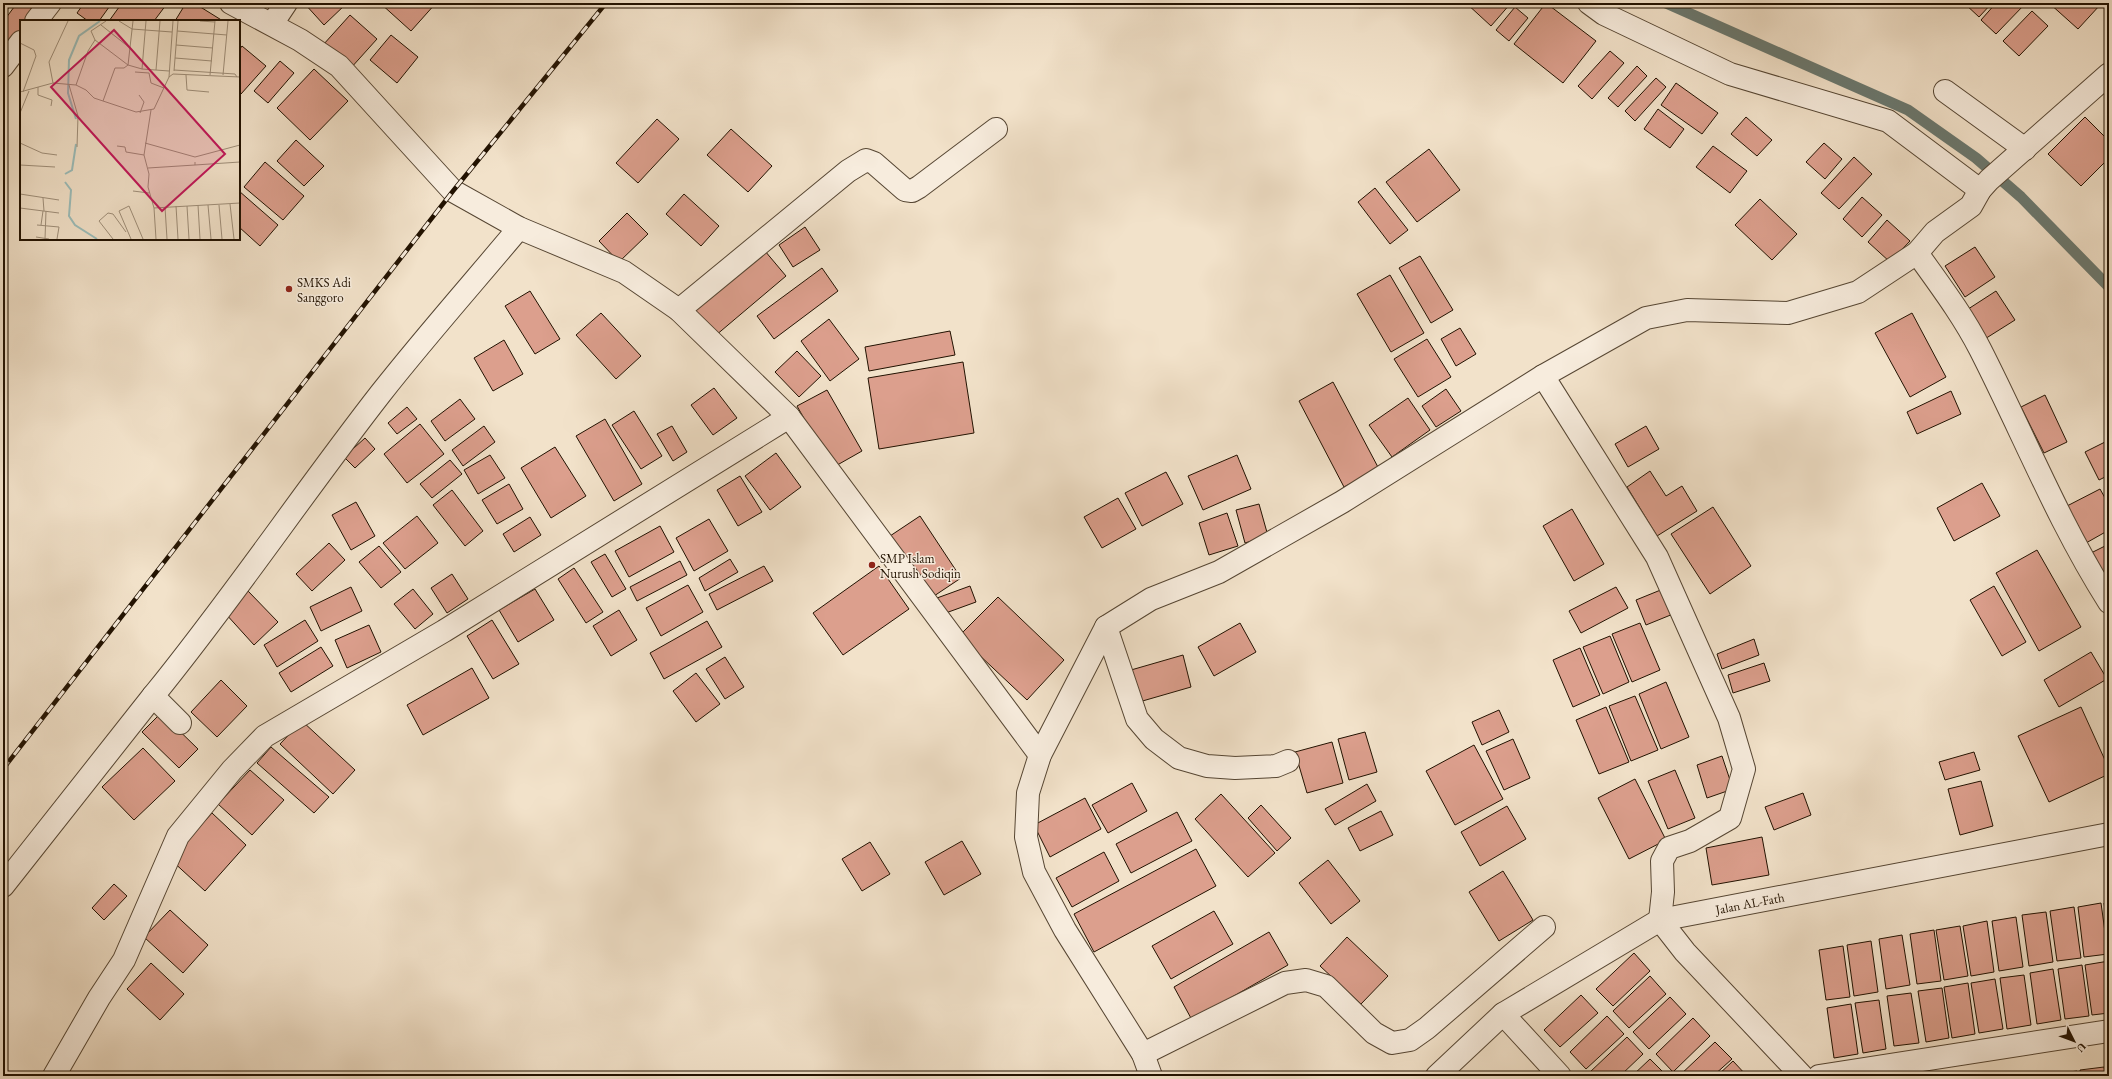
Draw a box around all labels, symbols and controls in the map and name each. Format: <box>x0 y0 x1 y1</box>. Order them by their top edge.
inset map <box>20 20 240 240</box>
place label: SMKS Adi Sanggoro <box>297 274 351 306</box>
marker: SMKS Adi Sanggoro <box>284 284 294 294</box>
place label: SMP Islam Nurush Sodiqin <box>880 550 961 582</box>
marker: SMP Islam Nurush Sodiqin <box>867 560 877 570</box>
street label: Jalan AL-Fath <box>1713 888 1786 918</box>
north arrow <box>2054 1021 2094 1061</box>
text: U <box>2073 1040 2089 1056</box>

